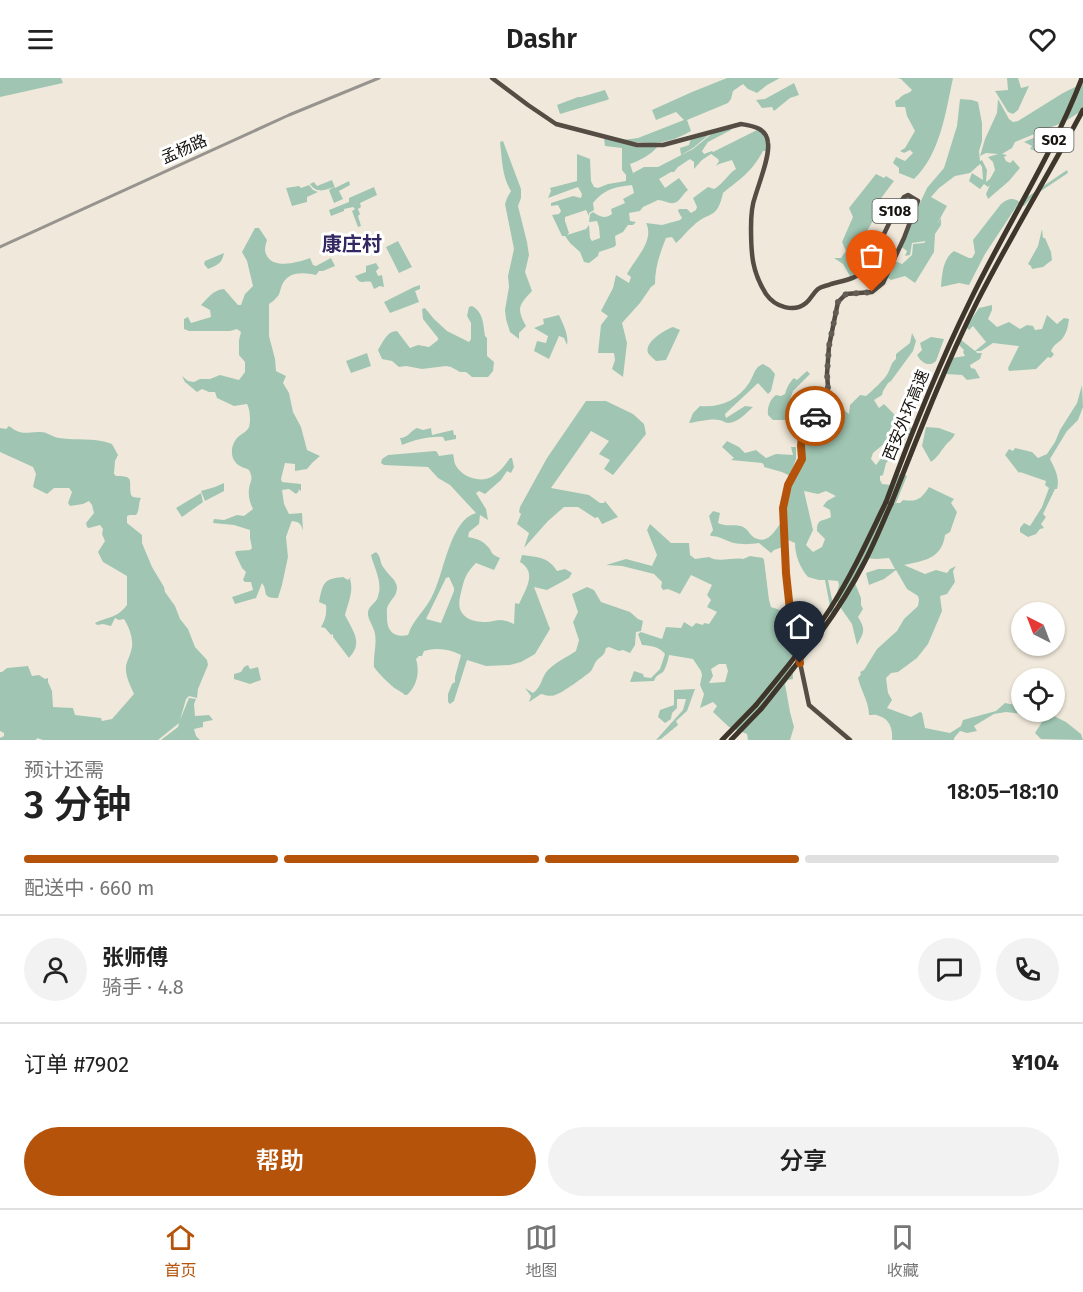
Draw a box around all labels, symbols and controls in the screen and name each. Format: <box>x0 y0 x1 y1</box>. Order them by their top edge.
icon: menu <box>24 23 57 56</box>
text: Dashr <box>506 23 577 55</box>
icon: heart <box>1026 23 1059 56</box>
road number: S02 <box>1034 128 1074 152</box>
street label: 孟杨路 <box>158 131 210 167</box>
road number: S108 <box>872 199 918 223</box>
pin <box>846 230 897 292</box>
district label: 康庄村 <box>322 232 382 256</box>
icon: bag <box>855 239 888 272</box>
street label: 西安外环高速 <box>879 367 933 463</box>
courier <box>785 386 845 446</box>
icon: car <box>799 400 832 433</box>
pin <box>774 601 825 663</box>
north arrow <box>1011 602 1065 656</box>
map controls <box>1011 602 1065 722</box>
icon: home <box>783 610 816 643</box>
button: locate <box>1011 668 1065 722</box>
text: 预计还需 <box>24 758 104 782</box>
text: 18:05–18:10 <box>947 778 1059 805</box>
text: 3 分钟 <box>24 782 132 828</box>
text: 配送中 · 660 m <box>24 876 154 900</box>
button: person <box>24 938 87 1001</box>
button: chat <box>918 938 981 1001</box>
button: phone <box>996 938 1059 1001</box>
text: 张师傅 <box>102 944 168 971</box>
text: 骑手 · 4.8 <box>102 975 184 999</box>
text: ¥104 <box>1012 1049 1059 1076</box>
text: 订单 #7902 <box>24 1051 129 1078</box>
button: 帮助 <box>24 1127 536 1196</box>
button: 分享 <box>548 1127 1059 1196</box>
tab: 首页 <box>164 1221 197 1281</box>
tab: 地图 <box>525 1221 558 1281</box>
tab: 收藏 <box>886 1221 919 1281</box>

